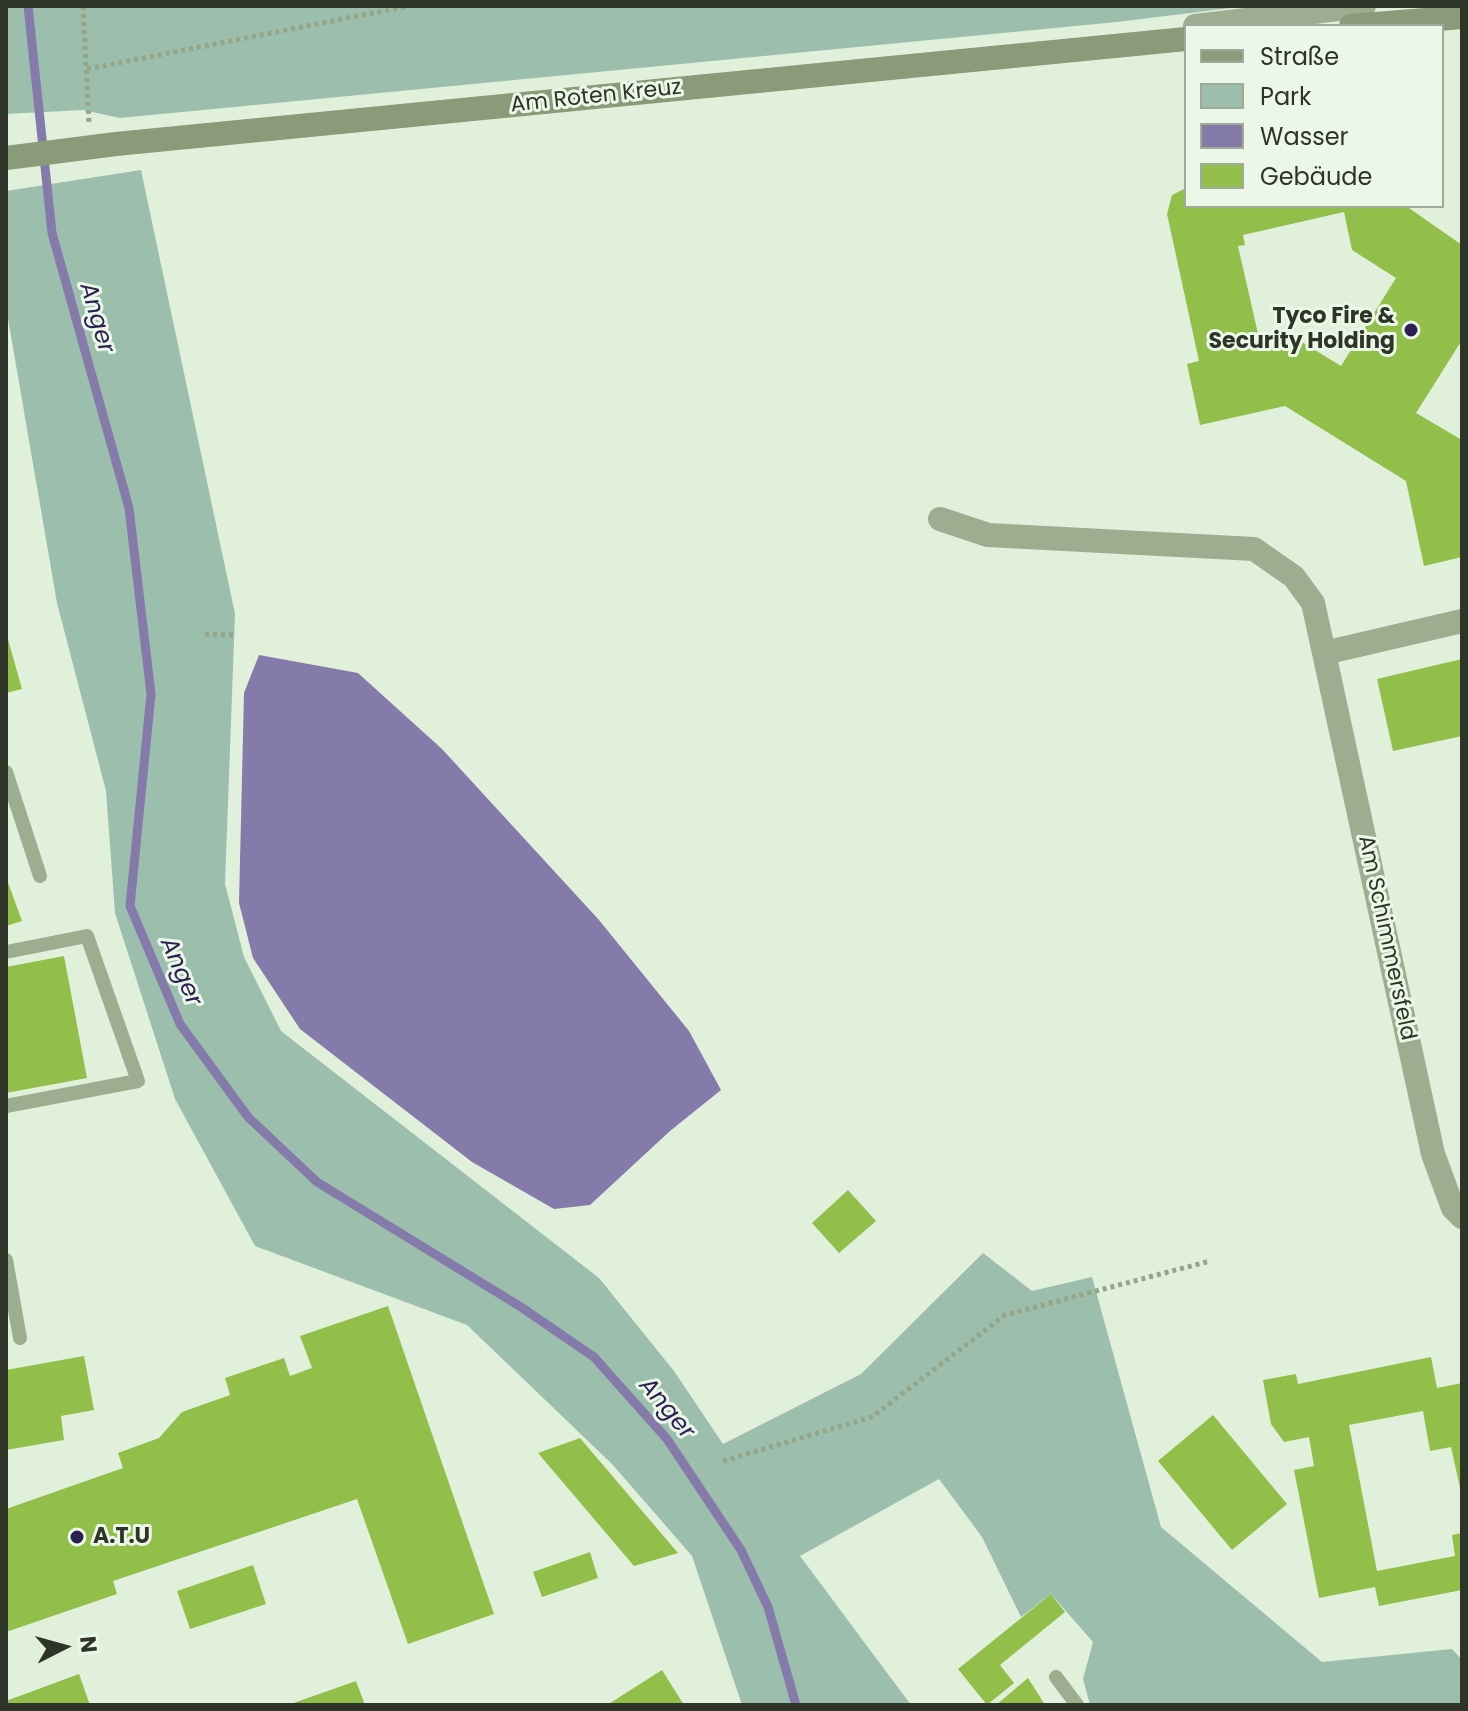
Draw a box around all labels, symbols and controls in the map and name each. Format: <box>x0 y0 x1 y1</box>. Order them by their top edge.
legend <box>1184 24 1444 208</box>
text: Straße <box>1260 40 1339 73</box>
street label: Am Roten Kreuz <box>509 75 683 119</box>
text: Park <box>1260 80 1311 113</box>
text: Wasser <box>1260 120 1349 153</box>
text: Gebäude <box>1260 160 1372 193</box>
water label: Anger <box>72 280 120 356</box>
place label: Tyco Fire & Security Holding <box>1209 304 1395 356</box>
marker: Tyco Fire & Security Holding <box>1402 321 1420 339</box>
street label: Am Schimmersfeld <box>1351 833 1421 1043</box>
water label: Anger <box>153 933 207 1011</box>
water label: Anger <box>632 1372 700 1446</box>
place label: A.T.U <box>93 1524 150 1550</box>
marker: A.T.U <box>68 1528 86 1546</box>
north arrow <box>24 1607 104 1687</box>
text: N <box>72 1635 105 1654</box>

